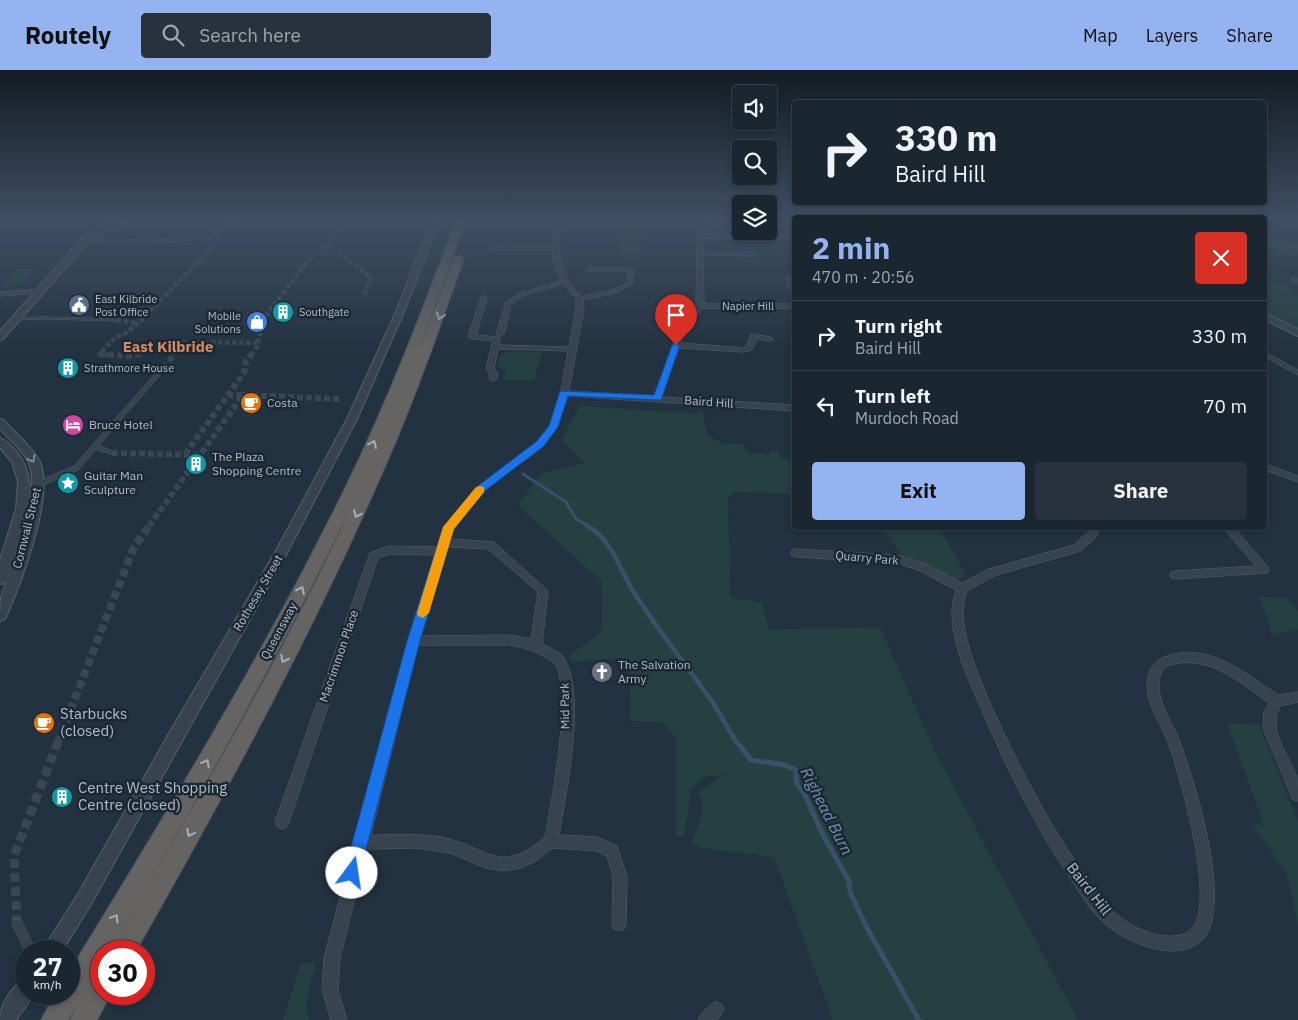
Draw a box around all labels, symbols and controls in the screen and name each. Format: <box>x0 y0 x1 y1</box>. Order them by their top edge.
search box <box>141 13 491 58</box>
text: Routely <box>25 19 111 51</box>
icon: search <box>159 21 187 49</box>
text: Search here <box>199 23 301 47</box>
text: Map <box>1083 24 1118 47</box>
text: Layers <box>1146 24 1198 47</box>
text: Share <box>1226 24 1273 47</box>
map controls <box>732 85 777 240</box>
button: sound <box>732 85 777 130</box>
text: 330 m <box>895 115 998 161</box>
icon: right <box>812 120 877 185</box>
button: search <box>732 140 777 185</box>
text: Baird Hill <box>895 159 985 188</box>
button: layers <box>732 195 777 240</box>
text: 2 min <box>812 228 890 267</box>
button: close <box>1195 232 1247 284</box>
text: 470 m · 20:56 <box>812 267 914 287</box>
place label: East Kilbride Post Office <box>95 292 157 319</box>
public building icon: East Kilbride Post Office <box>67 293 91 317</box>
pin <box>655 294 697 345</box>
street label: Napier Hill <box>722 299 774 313</box>
building icon: Southgate <box>271 300 295 324</box>
icon: arrive <box>662 301 690 329</box>
place label: Southgate <box>299 305 349 319</box>
place label: Mobile Solutions <box>195 309 241 336</box>
shop icon: Mobile Solutions <box>245 310 269 334</box>
one-way arrow <box>436 311 446 320</box>
text: Turn right <box>855 314 942 338</box>
icon: right <box>812 322 840 350</box>
text: 330 m <box>1192 324 1247 348</box>
district label: East Kilbride <box>123 337 213 356</box>
text: Baird Hill <box>855 338 921 358</box>
building icon: Strathmore House <box>56 356 80 380</box>
place label: Strathmore House <box>84 361 174 375</box>
text: Turn left <box>855 384 931 408</box>
cafe icon: Costa <box>239 391 263 415</box>
street label: Baird Hill <box>684 392 734 411</box>
icon: left <box>812 392 840 420</box>
text: 70 m <box>1203 394 1247 418</box>
place label: Costa <box>267 395 298 410</box>
text: Murdoch Road <box>855 408 959 428</box>
hotel icon: Bruce Hotel <box>61 413 85 437</box>
place label: Bruce Hotel <box>89 417 153 432</box>
one-way arrow <box>367 440 377 449</box>
place label: The Plaza Shopping Centre <box>212 449 302 478</box>
building icon: The Plaza Shopping Centre <box>184 452 208 476</box>
one-way arrow <box>26 453 36 462</box>
button: Exit <box>812 462 1025 520</box>
button: Share <box>1035 462 1247 520</box>
place label: Guitar Man Sculpture <box>84 468 143 497</box>
place icon: Guitar Man Sculpture <box>56 471 80 495</box>
street label: Cornwall Street <box>9 486 44 570</box>
one-way arrow <box>353 509 363 518</box>
street label: Quarry Park <box>835 547 900 568</box>
street label: Rothesay Street <box>230 552 286 634</box>
one-way arrow <box>295 586 305 595</box>
street label: Queensway <box>257 600 300 662</box>
street label: Macrimmon Place <box>316 607 361 704</box>
one-way arrow <box>280 654 290 663</box>
place label: The Salvation Army <box>618 657 691 686</box>
church icon: The Salvation Army <box>590 660 614 684</box>
street label: Mid Park <box>557 682 572 730</box>
place label: Starbucks (closed) <box>60 704 127 740</box>
cafe icon: Starbucks (closed) <box>32 711 56 735</box>
one-way arrow <box>200 759 210 768</box>
water label: Righead Burn <box>796 764 858 858</box>
place label: Centre West Shopping Centre (closed) <box>78 778 227 814</box>
building icon: Centre West Shopping Centre (closed) <box>50 785 74 809</box>
one-way arrow <box>186 828 196 837</box>
position arrow <box>325 846 377 898</box>
street label: Baird Hill <box>1063 859 1116 919</box>
one-way arrow <box>109 915 119 924</box>
speed limit sign: 30 <box>90 940 155 1005</box>
text: 27 <box>32 950 63 983</box>
text: km/h <box>33 977 62 992</box>

